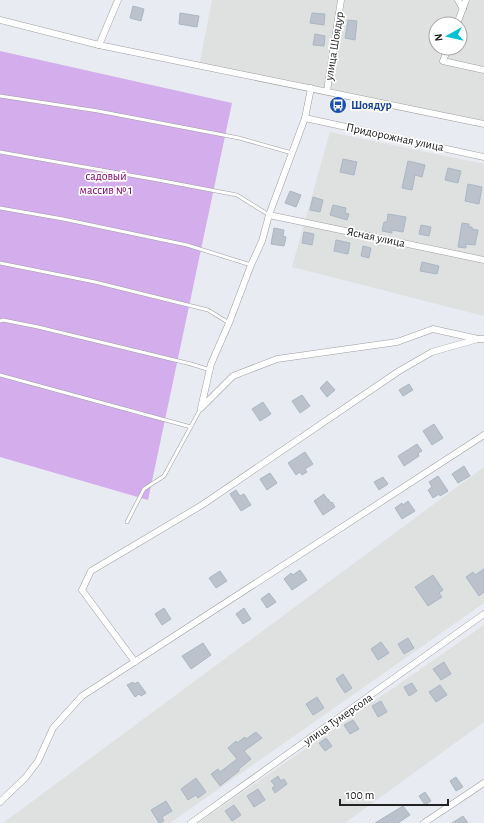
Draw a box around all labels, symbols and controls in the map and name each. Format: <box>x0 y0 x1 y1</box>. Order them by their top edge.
street label: улица Шоядур <box>322 11 346 83</box>
north arrow <box>428 16 468 56</box>
text: N <box>433 33 445 42</box>
bus stop icon: Шоядур <box>328 95 348 115</box>
place label: Шоядур <box>351 99 392 112</box>
street label: Придорожная улица <box>345 121 445 154</box>
park label: садовый массив № 1 <box>80 170 132 196</box>
street label: Ясная улица <box>346 225 407 250</box>
street label: улица Тумерсола <box>300 691 376 749</box>
scale bar <box>340 781 448 807</box>
text: 100 m <box>346 789 374 801</box>

